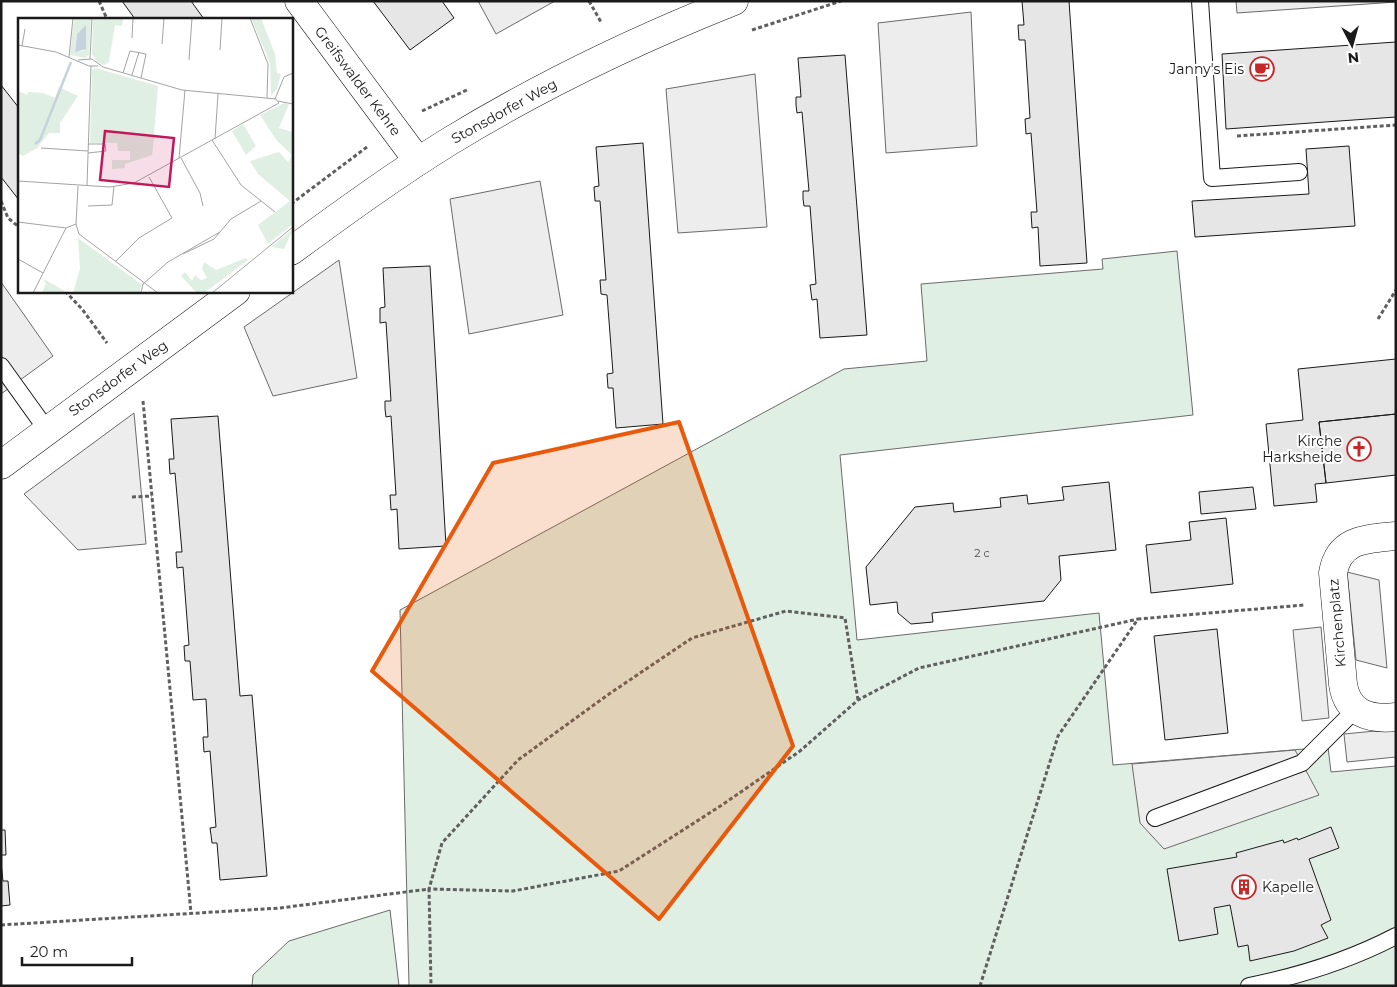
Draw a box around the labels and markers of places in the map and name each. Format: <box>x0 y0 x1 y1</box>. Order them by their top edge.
cafe icon: Janny's Eis <box>1249 56 1275 82</box>
place label: Janny's Eis <box>1168 60 1244 78</box>
place label: Kirche Harksheide <box>1262 432 1342 466</box>
church icon: Kirche Harksheide <box>1346 436 1372 462</box>
building icon: Kapelle <box>1231 874 1257 900</box>
place label: Kapelle <box>1262 878 1314 896</box>

